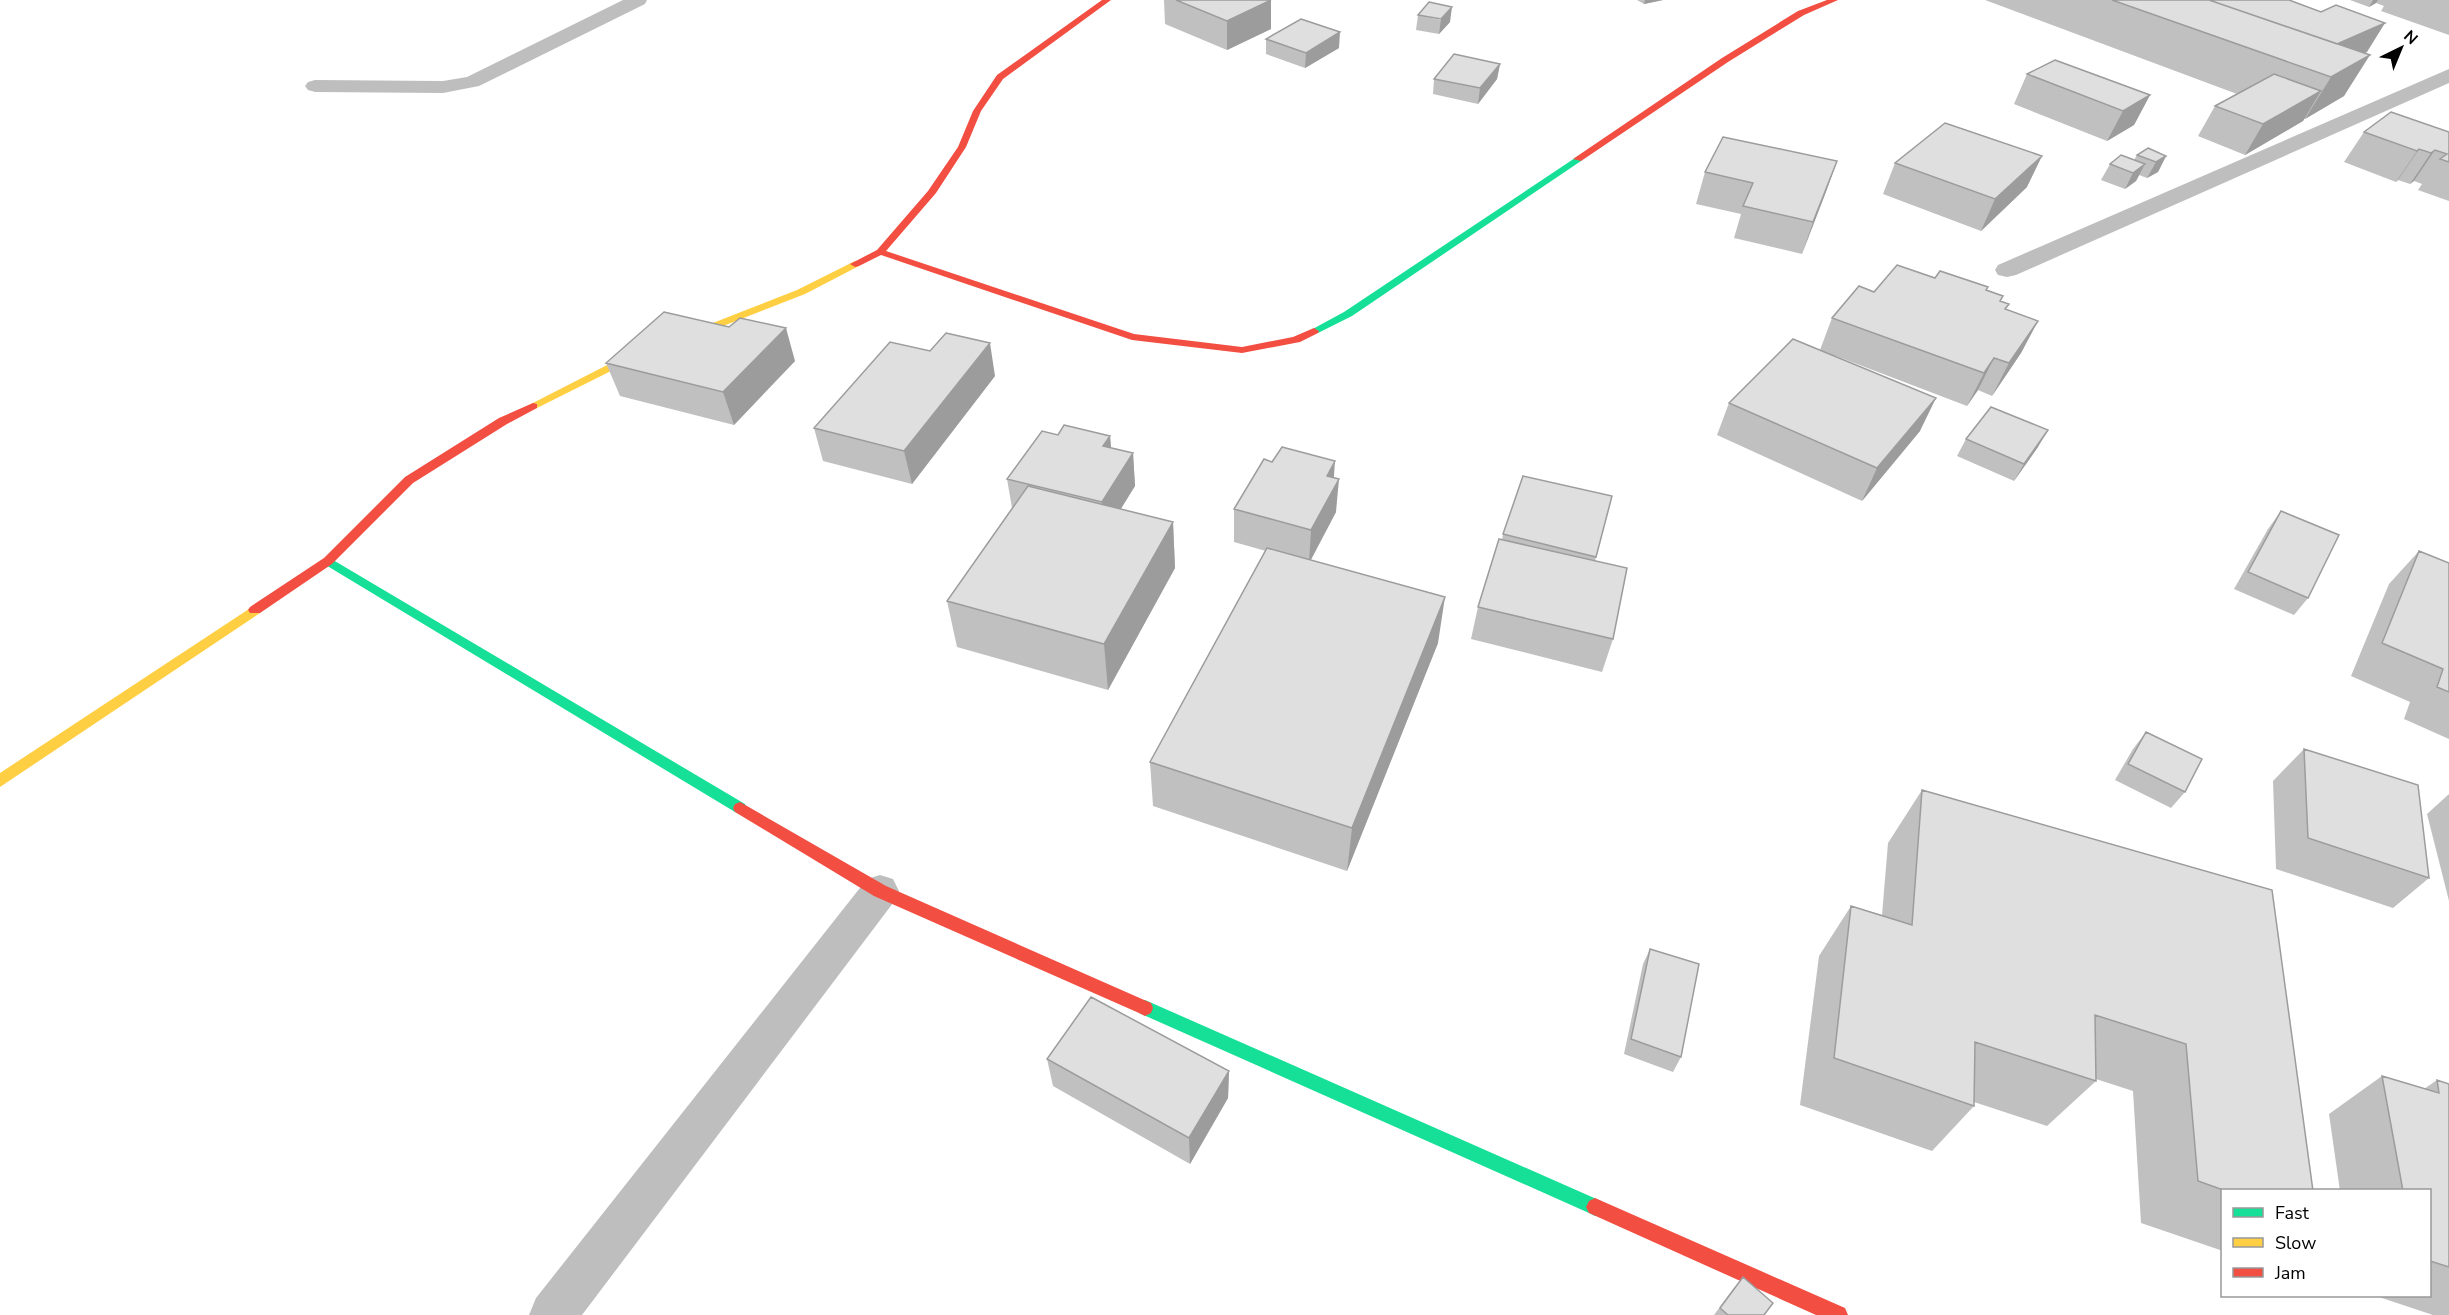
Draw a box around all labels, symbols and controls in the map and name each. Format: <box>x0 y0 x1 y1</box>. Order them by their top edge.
north arrow <box>2371 18 2431 78</box>
text: N <box>2399 26 2422 50</box>
legend <box>2221 1189 2431 1297</box>
text: Fast <box>2275 1201 2310 1225</box>
text: Slow <box>2275 1231 2316 1255</box>
text: Jam <box>2274 1261 2306 1285</box>

